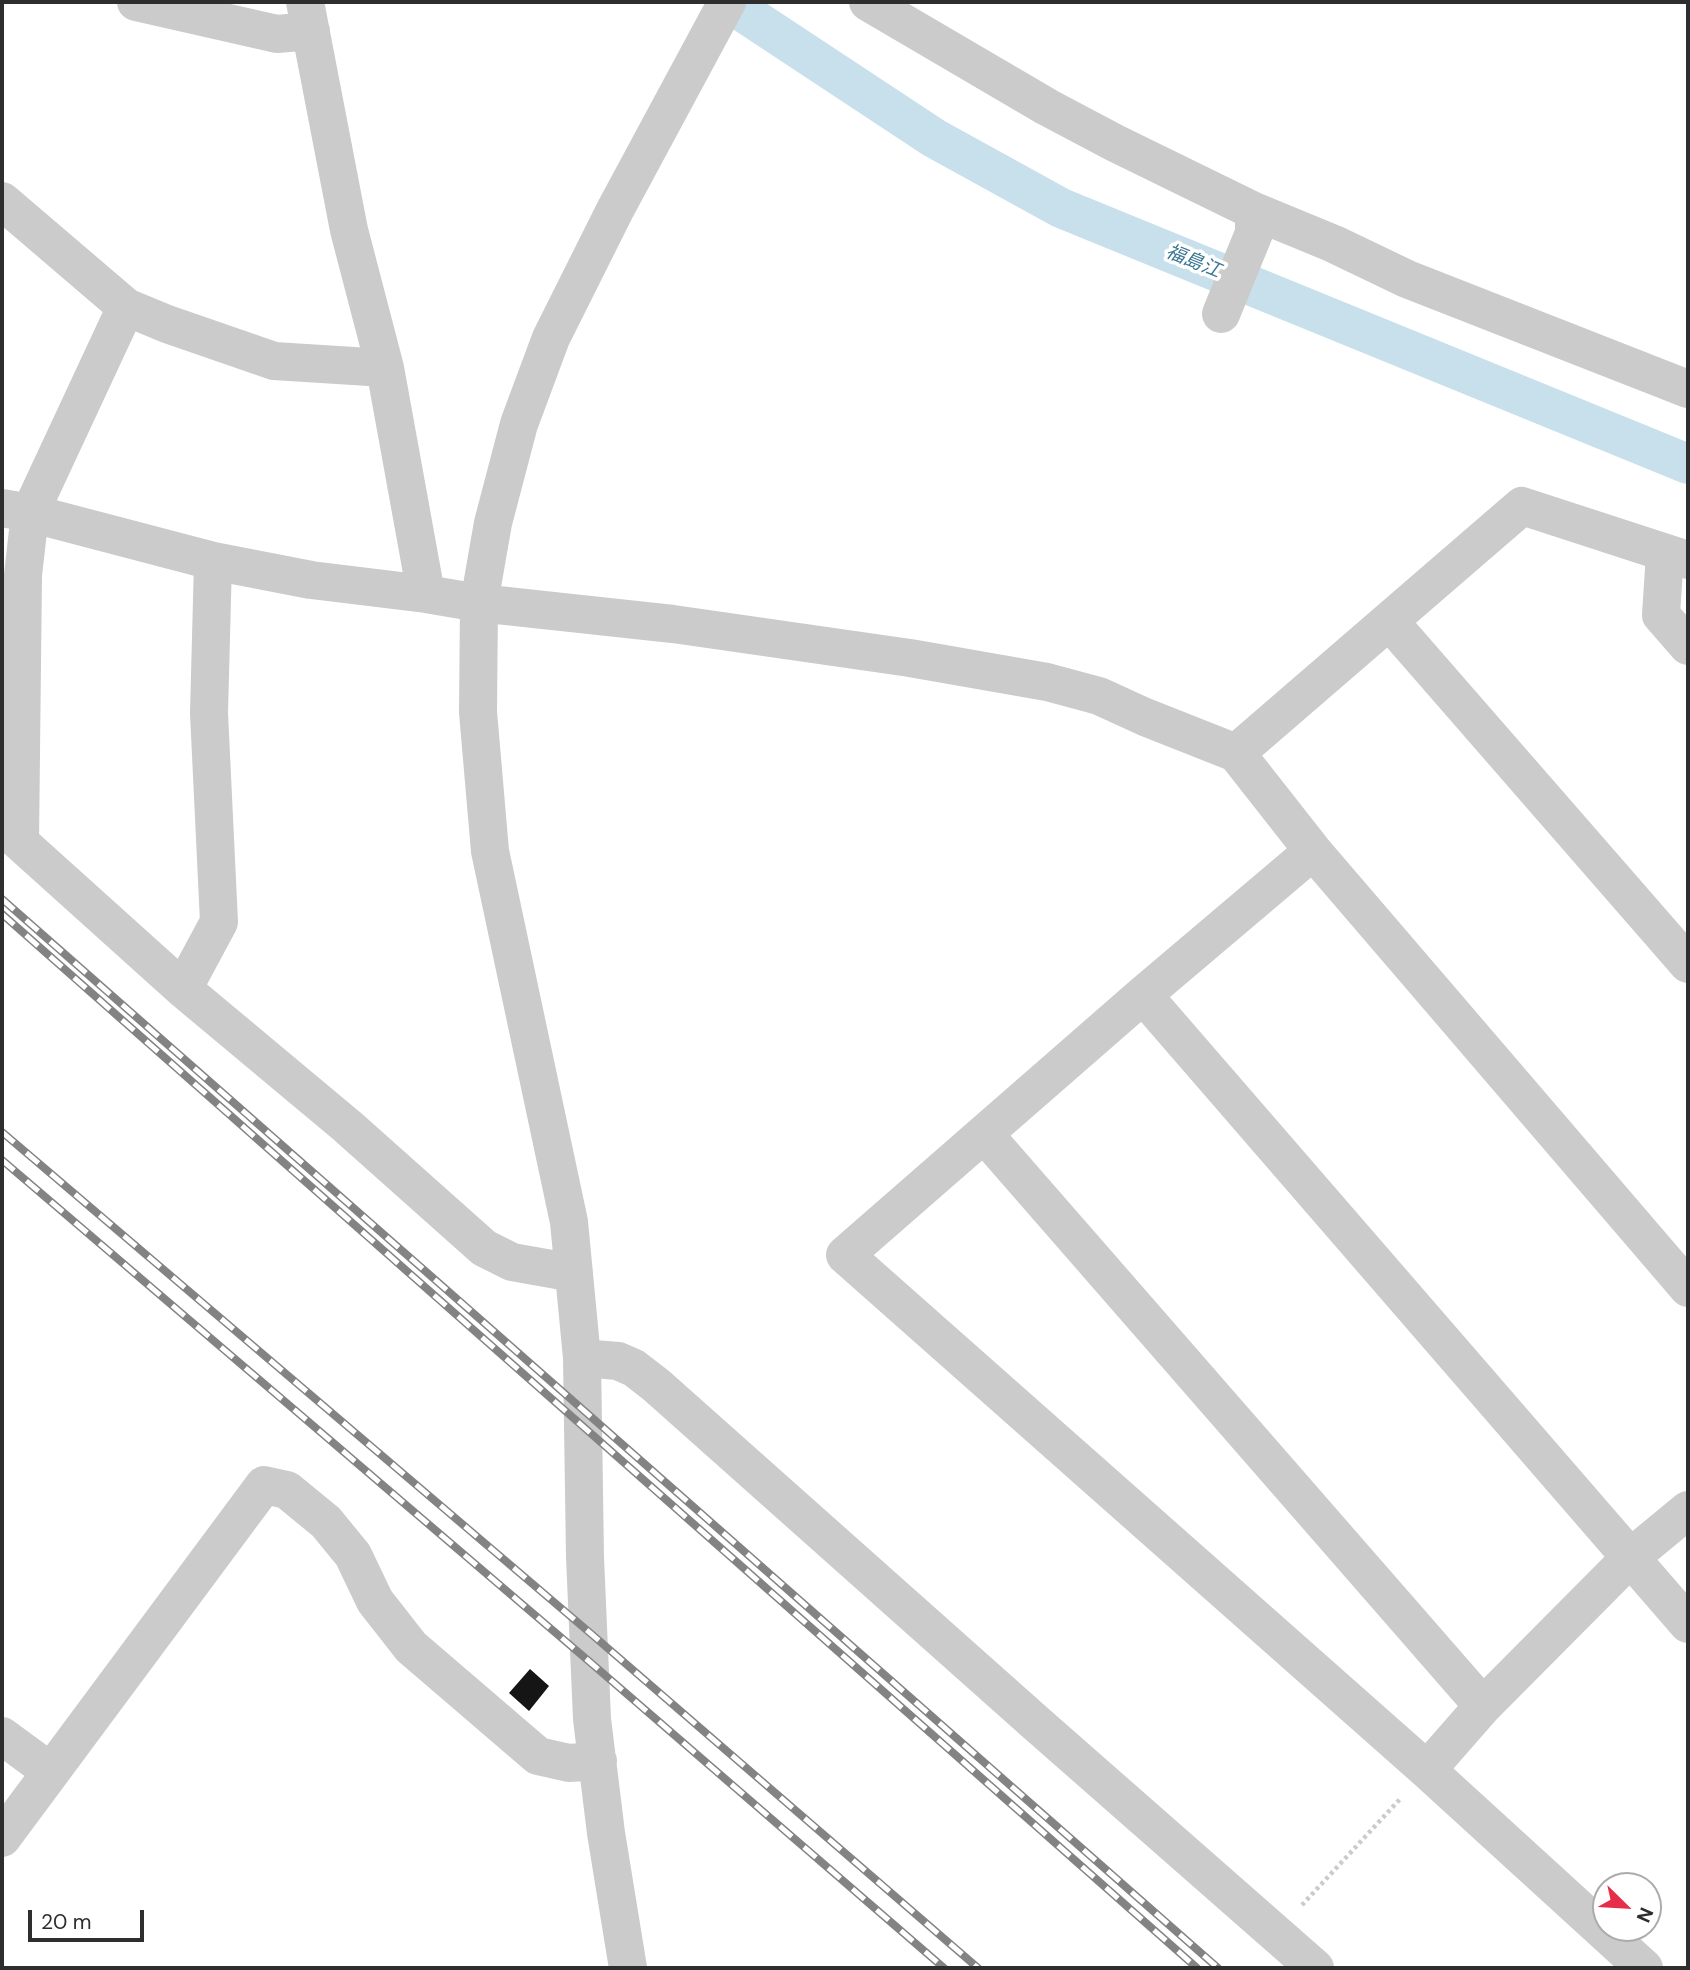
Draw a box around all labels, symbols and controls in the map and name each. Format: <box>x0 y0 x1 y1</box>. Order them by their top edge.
water label: 福島江 <box>1162 241 1224 283</box>
north arrow <box>1592 1872 1662 1942</box>
scale bar <box>32 1896 147 1940</box>
text: N <box>1631 1904 1659 1926</box>
text: 20 m <box>41 1908 92 1936</box>

